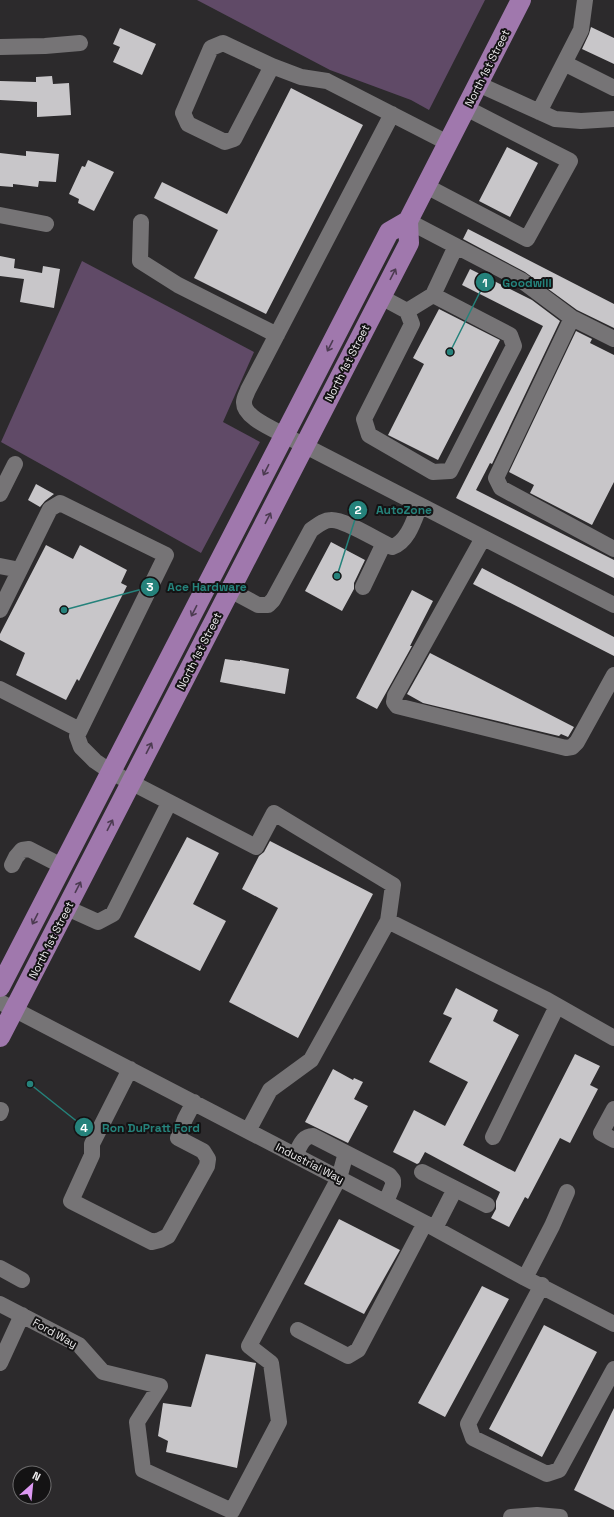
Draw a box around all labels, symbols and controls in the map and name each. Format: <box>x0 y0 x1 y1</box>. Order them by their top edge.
street label: North 1st Street <box>462 27 512 109</box>
one-way arrow <box>390 269 397 281</box>
callout: Goodwill <box>475 270 560 294</box>
text: 1 <box>482 275 488 291</box>
text: Goodwill <box>502 275 552 291</box>
street label: North 1st Street <box>322 322 372 404</box>
one-way arrow <box>326 340 333 352</box>
one-way arrow <box>262 464 269 476</box>
callout: AutoZone <box>348 498 440 522</box>
text: 2 <box>354 502 362 518</box>
text: AutoZone <box>376 502 432 518</box>
one-way arrow <box>264 512 272 524</box>
callout: Ace Hardware <box>140 575 255 599</box>
text: 3 <box>146 579 154 595</box>
text: Ace Hardware <box>167 579 247 595</box>
one-way arrow <box>189 604 197 616</box>
street label: North 1st Street <box>174 610 224 692</box>
one-way arrow <box>146 743 153 755</box>
one-way arrow <box>107 819 114 831</box>
one-way arrow <box>74 882 82 894</box>
street label: North 1st Street <box>26 899 76 981</box>
one-way arrow <box>31 913 38 925</box>
callout: Ron DuPratt Ford <box>74 1115 208 1139</box>
text: 4 <box>80 1120 88 1136</box>
text: Ron DuPratt Ford <box>102 1120 200 1136</box>
street label: Industrial Way <box>273 1140 347 1186</box>
street label: Ford Way <box>30 1315 80 1351</box>
north arrow <box>12 1465 52 1505</box>
text: N <box>30 1468 43 1484</box>

